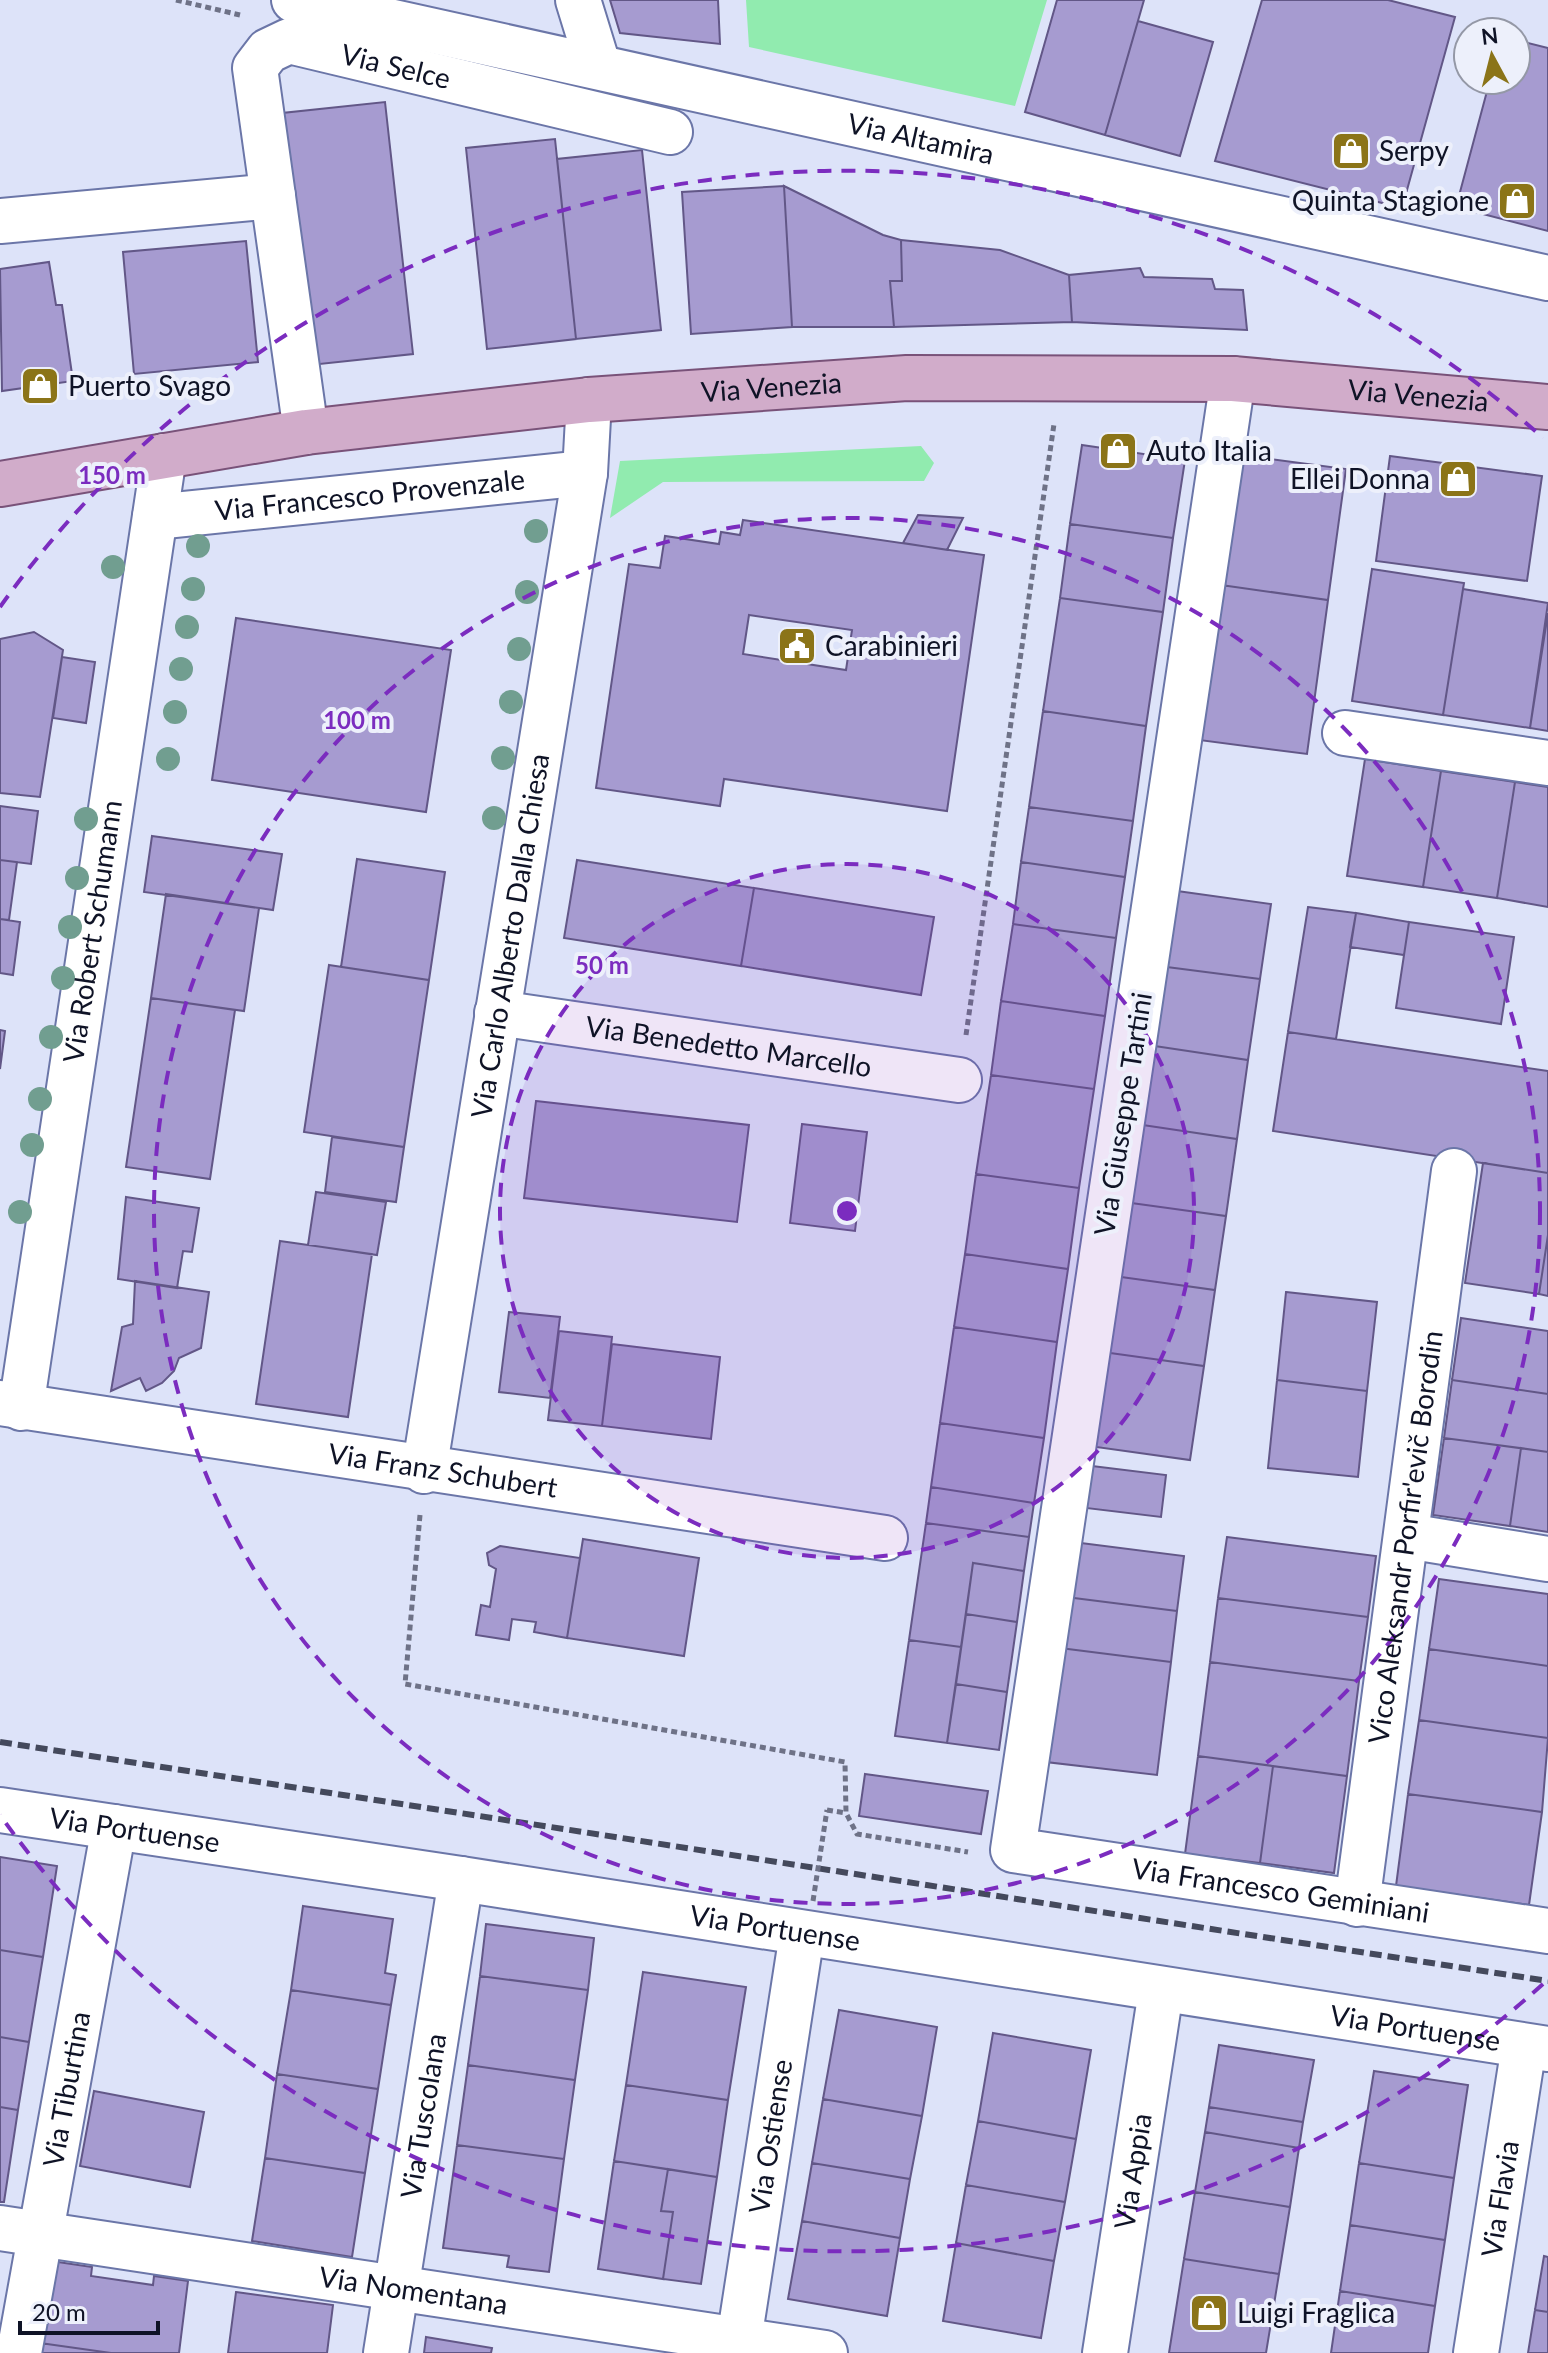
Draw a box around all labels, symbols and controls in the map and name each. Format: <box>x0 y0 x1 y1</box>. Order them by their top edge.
north arrow <box>1452 16 1532 96</box>
text: N <box>1479 21 1500 50</box>
street label: Via Selce <box>338 36 454 95</box>
street label: Via Altamira <box>845 105 997 171</box>
shop icon: Serpy <box>1330 130 1372 172</box>
place label: Serpy <box>1379 133 1449 167</box>
shop icon: Quinta Stagione <box>1496 180 1538 222</box>
place label: Quinta Stagione <box>1292 183 1489 217</box>
shop icon: Puerto Svago <box>19 365 61 407</box>
street label: Via Venezia <box>700 365 843 408</box>
place label: Puerto Svago <box>68 368 231 402</box>
street label: Via Venezia <box>1347 371 1490 418</box>
shop icon: Auto Italia <box>1097 430 1139 472</box>
place label: Auto Italia <box>1146 433 1272 467</box>
shop icon: Ellei Donna <box>1437 458 1479 500</box>
text: 150 m <box>78 460 146 489</box>
street label: Via Francesco Provenzale <box>213 461 526 527</box>
place label: Ellei Donna <box>1290 461 1430 495</box>
public building icon: Carabinieri <box>776 625 818 667</box>
place label: Carabinieri <box>825 628 958 662</box>
text: 100 m <box>323 705 391 734</box>
street label: Via Carlo Alberto Dalla Chiesa <box>463 751 555 1120</box>
street label: Via Robert Schumann <box>55 798 128 1065</box>
text: 50 m <box>575 950 629 979</box>
street label: Via Giuseppe Tartini <box>1086 990 1158 1238</box>
street label: Via Benedetto Marcello <box>583 1008 874 1083</box>
centre of rings <box>833 1197 861 1225</box>
street label: Vico Aleksandr Porfir'evič Borodin <box>1360 1328 1449 1746</box>
street label: Via Franz Schubert <box>326 1435 560 1504</box>
street label: Via Portuense <box>47 1800 222 1859</box>
street label: Via Francesco Geminiani <box>1130 1850 1432 1929</box>
street label: Via Portuense <box>688 1897 863 1957</box>
street label: Via Portuense <box>1328 1997 1503 2057</box>
street label: Via Tiburtina <box>35 2009 96 2170</box>
street label: Via Tuscolana <box>393 2031 452 2201</box>
street label: Via Ostiense <box>741 2057 798 2216</box>
street label: Via Appia <box>1106 2111 1158 2231</box>
street label: Via Flavia <box>1473 2138 1525 2260</box>
street label: Via Nomentana <box>317 2259 510 2321</box>
scale bar <box>20 2285 158 2335</box>
shop icon: Luigi Fraglica <box>1188 2292 1230 2334</box>
place label: Luigi Fraglica <box>1237 2295 1395 2329</box>
text: 20 m <box>32 2297 86 2326</box>

